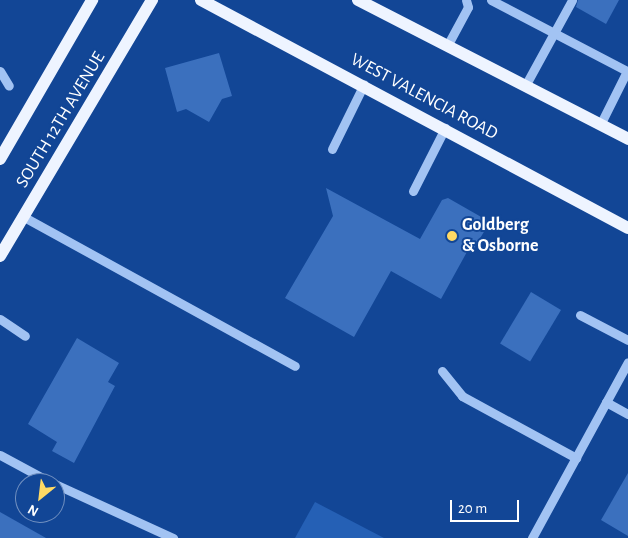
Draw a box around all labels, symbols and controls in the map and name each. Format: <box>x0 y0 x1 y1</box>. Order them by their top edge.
street label: SOUTH 12TH AVENUE <box>12 48 110 192</box>
street label: WEST VALENCIA ROAD <box>347 49 501 145</box>
place label: Goldberg & Osborne <box>462 215 538 258</box>
marker: Goldberg & Osborne <box>446 230 458 242</box>
north arrow <box>15 473 65 523</box>
scale bar <box>453 490 522 522</box>
text: 20 m <box>458 501 487 516</box>
text: N <box>26 502 41 519</box>

